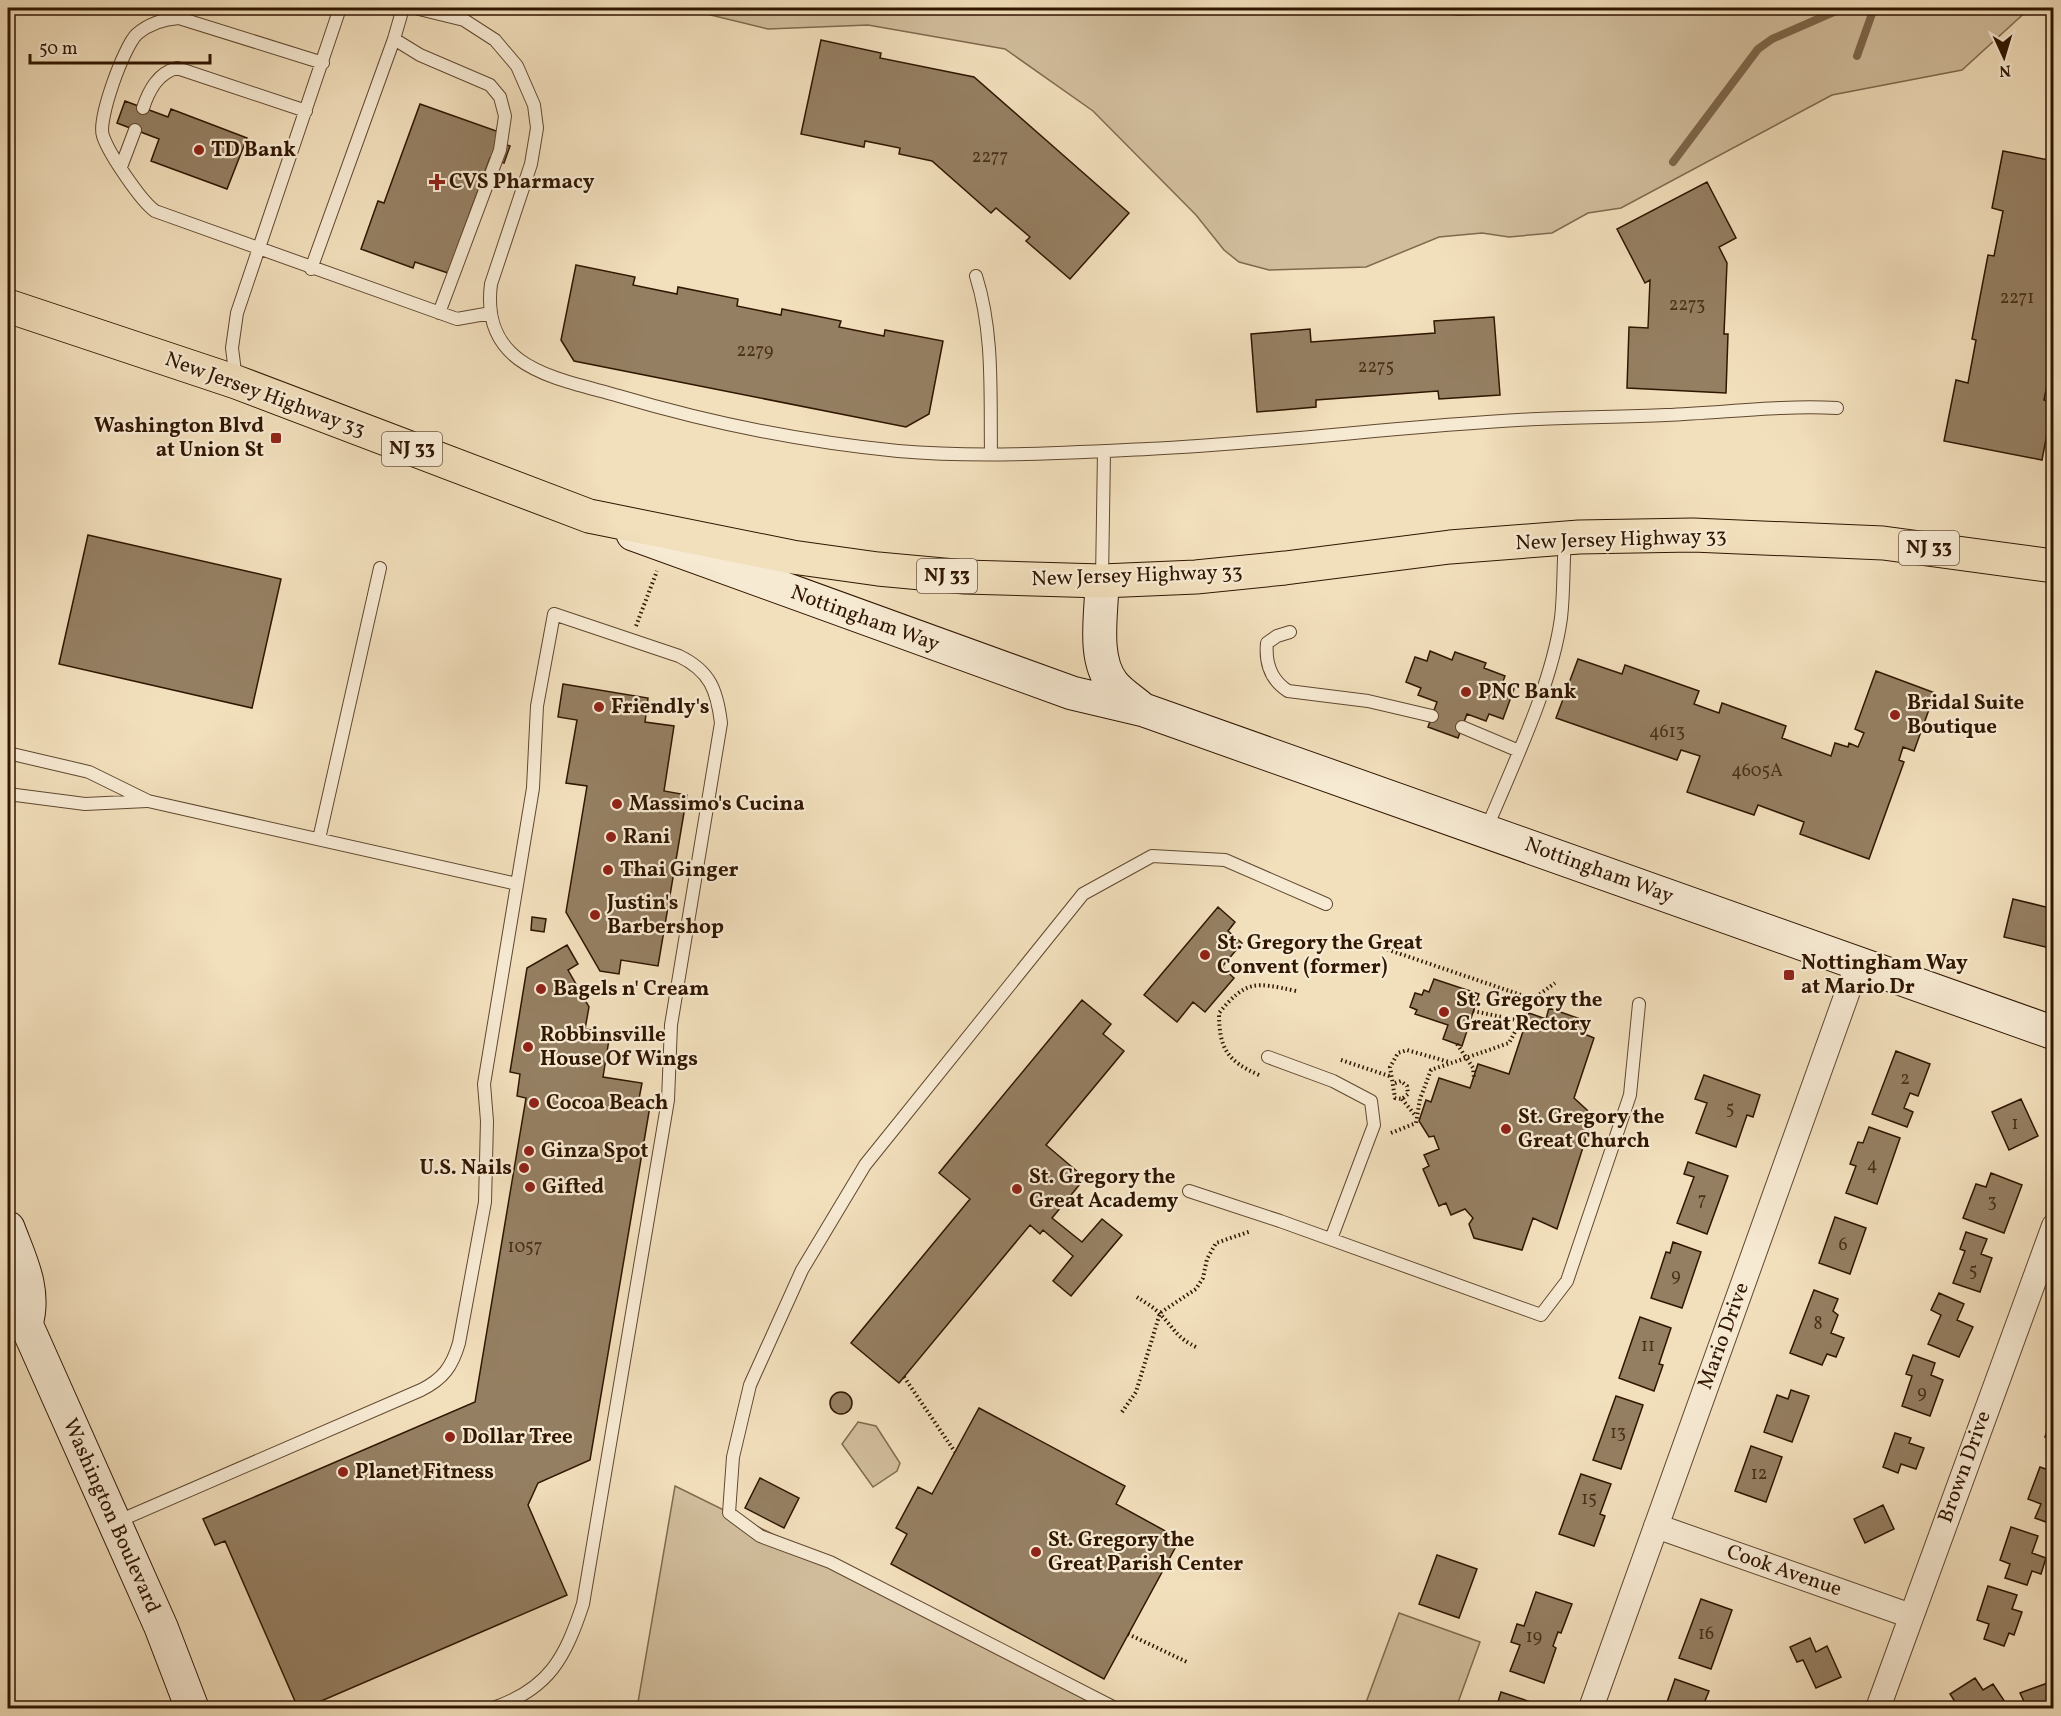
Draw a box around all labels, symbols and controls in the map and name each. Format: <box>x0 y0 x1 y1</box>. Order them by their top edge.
scale bar <box>30 27 210 65</box>
north arrow <box>1974 27 2034 87</box>
text: 50 m <box>39 37 78 62</box>
text: N <box>1998 59 2011 81</box>
place label: TD Bank <box>211 136 296 165</box>
marker: TD Bank <box>192 143 206 157</box>
house number: 2277 <box>972 145 1008 170</box>
place label: CVS Pharmacy <box>449 168 595 197</box>
marker: CVS Pharmacy <box>430 175 444 189</box>
house number: 2271 <box>2000 286 2034 311</box>
house number: 2273 <box>1669 293 1705 318</box>
house number: 2279 <box>737 339 773 364</box>
street label: New Jersey Highway 33 <box>161 345 369 445</box>
house number: 2275 <box>1358 355 1394 380</box>
place label: Washington Blvd at Union St <box>94 412 264 465</box>
marker: Washington Blvd at Union St <box>269 431 283 445</box>
road number: NJ 33 <box>382 432 442 466</box>
street label: New Jersey Highway 33 <box>1515 522 1727 558</box>
road number: NJ 33 <box>1899 531 1959 565</box>
street label: New Jersey Highway 33 <box>1031 558 1243 594</box>
road number: NJ 33 <box>917 559 977 593</box>
street label: Nottingham Way <box>786 579 944 660</box>
place label: PNC Bank <box>1478 678 1577 707</box>
marker: PNC Bank <box>1459 685 1473 699</box>
place label: Bridal Suite Boutique <box>1907 689 2024 742</box>
place label: Friendly's <box>611 693 709 722</box>
marker: Friendly's <box>592 700 606 714</box>
marker: Bridal Suite Boutique <box>1888 708 1902 722</box>
house number: 4613 <box>1649 720 1685 745</box>
house number: 4605A <box>1731 759 1783 784</box>
place label: Massimo's Cucina <box>629 790 805 819</box>
marker: Massimo's Cucina <box>610 797 624 811</box>
place label: Rani <box>623 823 670 852</box>
marker: Rani <box>604 830 618 844</box>
street label: Nottingham Way <box>1520 831 1678 912</box>
place label: Thai Ginger <box>620 856 739 885</box>
marker: Thai Ginger <box>601 863 615 877</box>
place label: Justin's Barbershop <box>606 889 724 942</box>
marker: Justin's Barbershop <box>588 908 602 922</box>
place label: St. Gregory the Great Convent (former) <box>1217 929 1423 982</box>
marker: St. Gregory the Great Convent (former) <box>1198 948 1212 962</box>
place label: Nottingham Way at Mario Dr <box>1801 949 1968 1002</box>
marker: Nottingham Way at Mario Dr <box>1782 968 1796 982</box>
place label: Bagels n' Cream <box>553 975 709 1004</box>
marker: Bagels n' Cream <box>534 982 548 996</box>
place label: St. Gregory the Great Rectory <box>1456 986 1603 1039</box>
marker: St. Gregory the Great Rectory <box>1437 1005 1451 1019</box>
place label: Robbinsville House Of Wings <box>540 1021 698 1074</box>
marker: Robbinsville House Of Wings <box>521 1040 535 1054</box>
house number: 2 <box>1900 1067 1910 1092</box>
place label: Cocoa Beach <box>546 1089 669 1118</box>
marker: Cocoa Beach <box>527 1096 541 1110</box>
house number: 5 <box>1726 1097 1734 1122</box>
place label: St. Gregory the Great Church <box>1518 1103 1665 1156</box>
house number: 1 <box>2012 1112 2018 1137</box>
marker: St. Gregory the Great Church <box>1499 1122 1513 1136</box>
place label: Ginza Spot <box>541 1137 649 1166</box>
marker: Ginza Spot <box>522 1144 536 1158</box>
house number: 4 <box>1867 1153 1877 1178</box>
place label: U.S. Nails <box>419 1154 512 1183</box>
marker: U.S. Nails <box>517 1161 531 1175</box>
place label: St. Gregory the Great Academy <box>1029 1163 1179 1216</box>
place label: Gifted <box>542 1173 604 1202</box>
marker: Gifted <box>523 1180 537 1194</box>
marker: St. Gregory the Great Academy <box>1010 1182 1024 1196</box>
house number: 7 <box>1698 1188 1706 1213</box>
house number: 3 <box>1987 1190 1997 1215</box>
house number: 6 <box>1838 1233 1848 1258</box>
house number: 1057 <box>507 1235 543 1260</box>
house number: 5 <box>1969 1259 1977 1284</box>
house number: 9 <box>1671 1264 1681 1289</box>
street label: Mario Drive <box>1691 1278 1757 1393</box>
house number: 8 <box>1813 1312 1823 1337</box>
house number: 11 <box>1641 1334 1655 1359</box>
house number: 9 <box>1917 1381 1927 1406</box>
street label: Brown Drive <box>1931 1407 1999 1527</box>
street label: Washington Boulevard <box>55 1414 167 1618</box>
house number: 13 <box>1610 1421 1626 1446</box>
place label: Dollar Tree <box>462 1423 573 1452</box>
marker: Dollar Tree <box>443 1430 457 1444</box>
place label: Planet Fitness <box>355 1458 494 1487</box>
house number: 12 <box>1751 1462 1767 1487</box>
marker: Planet Fitness <box>336 1465 350 1479</box>
house number: 15 <box>1581 1487 1597 1512</box>
place label: St. Gregory the Great Parish Center <box>1048 1526 1243 1579</box>
street label: Cook Avenue <box>1722 1538 1846 1604</box>
marker: St. Gregory the Great Parish Center <box>1029 1545 1043 1559</box>
house number: 16 <box>1698 1622 1714 1647</box>
house number: 19 <box>1526 1625 1542 1650</box>

